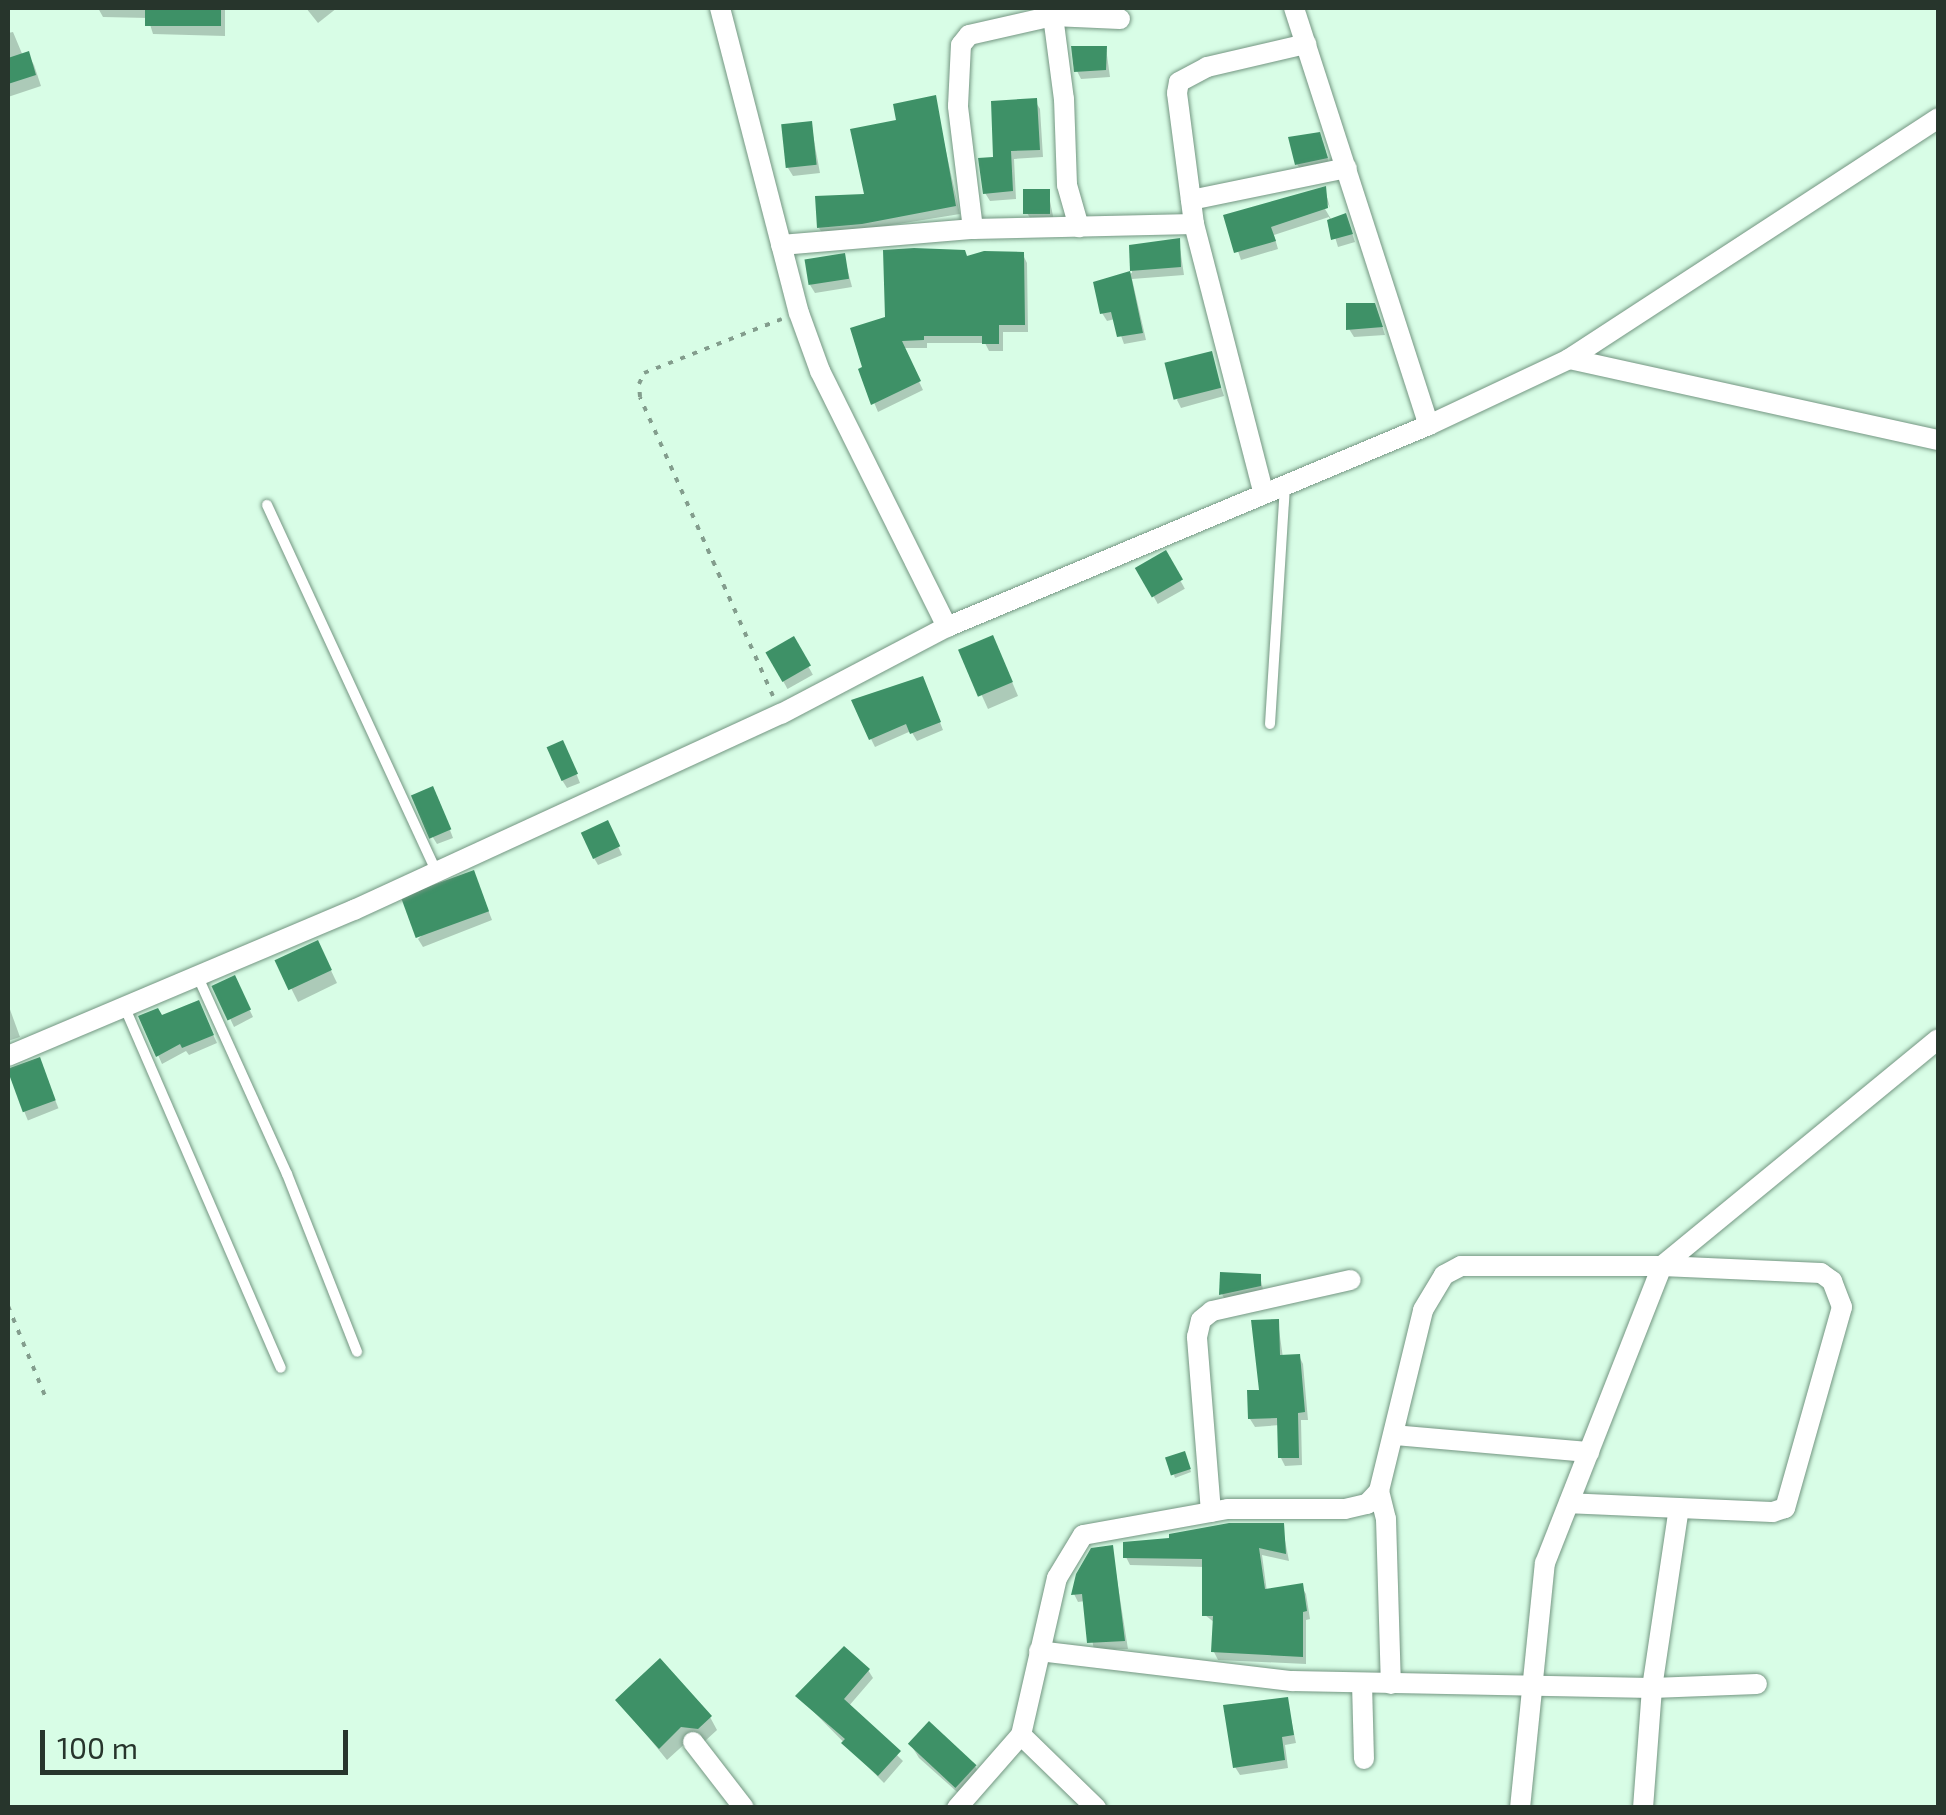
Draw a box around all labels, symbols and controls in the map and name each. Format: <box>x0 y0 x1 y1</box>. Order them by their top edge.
scale bar <box>45 1710 352 1772</box>
text: 100 m <box>57 1729 138 1765</box>

